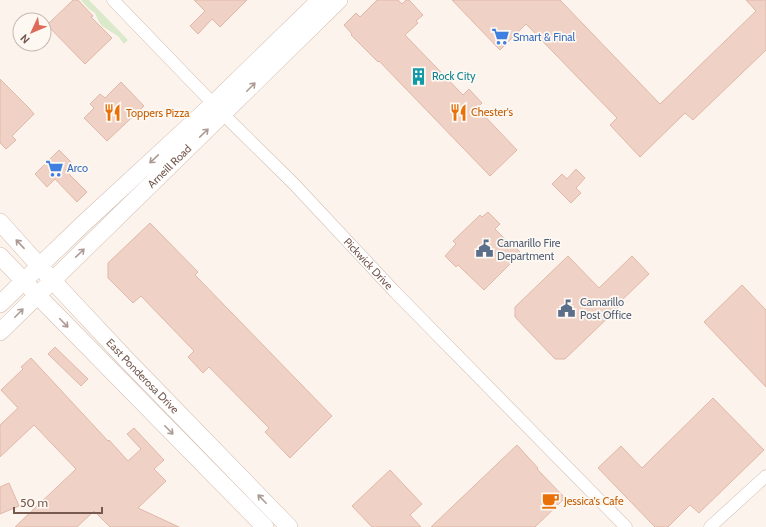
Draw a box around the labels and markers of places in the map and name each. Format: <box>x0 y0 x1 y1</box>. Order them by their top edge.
supermarket icon: Smart & Final <box>490 27 510 47</box>
place label: Smart & Final <box>513 30 576 44</box>
building icon: Rock City <box>409 66 429 86</box>
place label: Rock City <box>432 69 476 83</box>
restaurant icon: Chester's <box>448 102 468 122</box>
restaurant icon: Toppers Pizza <box>103 103 123 123</box>
place label: Chester's <box>471 105 513 119</box>
place label: Toppers Pizza <box>126 106 190 120</box>
supermarket icon: Arco <box>44 158 64 178</box>
place label: Arco <box>67 161 88 175</box>
place label: Camarillo Fire Department <box>497 236 561 263</box>
public building icon: Camarillo Fire Department <box>474 239 494 259</box>
place label: Camarillo Post Office <box>580 295 632 322</box>
public building icon: Camarillo Post Office <box>557 298 577 318</box>
cafe icon: Jessica's Cafe <box>541 491 561 511</box>
place label: Jessica's Cafe <box>563 494 624 508</box>

